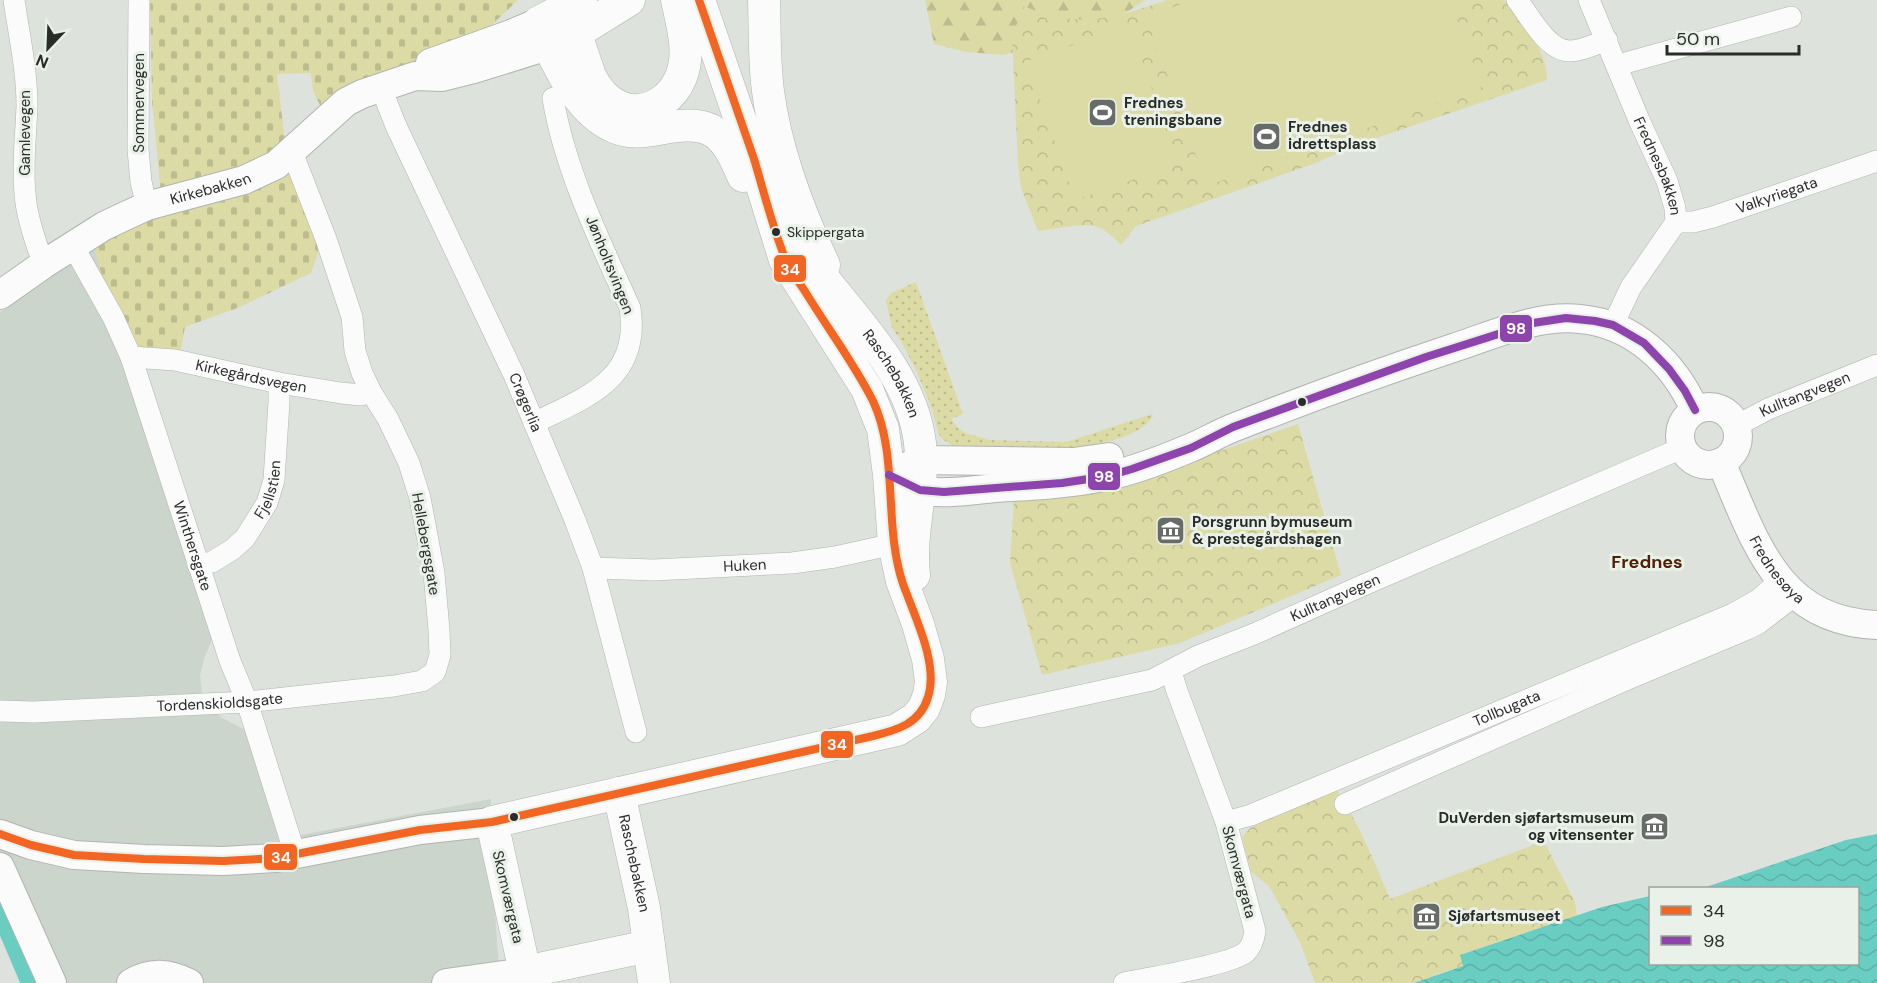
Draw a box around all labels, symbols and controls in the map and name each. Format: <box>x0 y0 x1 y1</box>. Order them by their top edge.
north arrow <box>18 18 78 78</box>
scale bar <box>1667 18 1799 56</box>
text: 50 m <box>1676 27 1720 51</box>
text: N <box>33 49 52 73</box>
street label: Sommervegen <box>129 53 149 153</box>
street label: Gamlevegen <box>15 90 35 176</box>
place label: Frednes treningsbane <box>1124 93 1222 130</box>
sports icon: Frednes treningsbane <box>1087 96 1119 128</box>
street label: Frednesbakken <box>1629 113 1685 216</box>
place label: Frednes idrettsplass <box>1288 117 1376 154</box>
sports icon: Frednes idrettsplass <box>1251 120 1283 152</box>
street label: Kirkebakken <box>168 168 254 209</box>
street label: Valkyriegata <box>1733 172 1820 218</box>
street label: Jønholtsvingen <box>581 213 639 317</box>
place label: Skippergata <box>787 223 864 241</box>
marker: Skippergata <box>770 226 782 238</box>
line badge: 34 <box>773 254 807 283</box>
text: 34 <box>780 259 800 280</box>
line badge: 98 <box>1499 314 1533 343</box>
text: 98 <box>1506 318 1526 339</box>
street label: Raschebakken <box>858 325 924 420</box>
street label: Kirkegårdsvegen <box>194 355 308 397</box>
street label: Kulltangvegen <box>1756 367 1853 422</box>
street label: Crøgerlia <box>504 370 547 435</box>
unlabelled marker <box>1296 396 1308 408</box>
street label: Fjellstien <box>249 460 285 523</box>
line badge: 98 <box>1087 462 1121 491</box>
text: 98 <box>1094 466 1114 487</box>
street label: Hellebergsgate <box>407 491 445 597</box>
street label: Winthersgate <box>169 498 216 593</box>
place label: Porsgrunn bymuseum & prestegårdshagen <box>1192 512 1352 549</box>
museum icon: Porsgrunn bymuseum & prestegårdshagen <box>1155 515 1187 547</box>
street label: Frednesøya <box>1745 532 1808 608</box>
district label: Frednes <box>1611 550 1683 574</box>
street label: Huken <box>723 554 767 576</box>
street label: Kulltangvegen <box>1287 569 1383 626</box>
street label: Tollbugata <box>1470 685 1543 731</box>
street label: Tordenskioldsgate <box>156 688 284 716</box>
line badge: 34 <box>820 730 854 759</box>
text: 34 <box>827 734 847 755</box>
place label: DuVerden sjøfartsmuseum og vitensenter <box>1438 808 1634 845</box>
unlabelled marker <box>508 811 520 823</box>
museum icon: DuVerden sjøfartsmuseum og vitensenter <box>1639 811 1671 843</box>
street label: Raschebakken <box>614 813 655 914</box>
street label: Skomværgata <box>1217 824 1261 920</box>
line badge: 34 <box>263 843 298 871</box>
text: 34 <box>271 847 291 868</box>
street label: Skomværgata <box>488 849 528 945</box>
legend <box>1649 887 1859 965</box>
text: 34 <box>1703 899 1725 923</box>
museum icon: Sjøfartsmuseet <box>1411 900 1443 932</box>
place label: Sjøfartsmuseet <box>1448 906 1561 926</box>
text: 98 <box>1703 929 1725 953</box>

